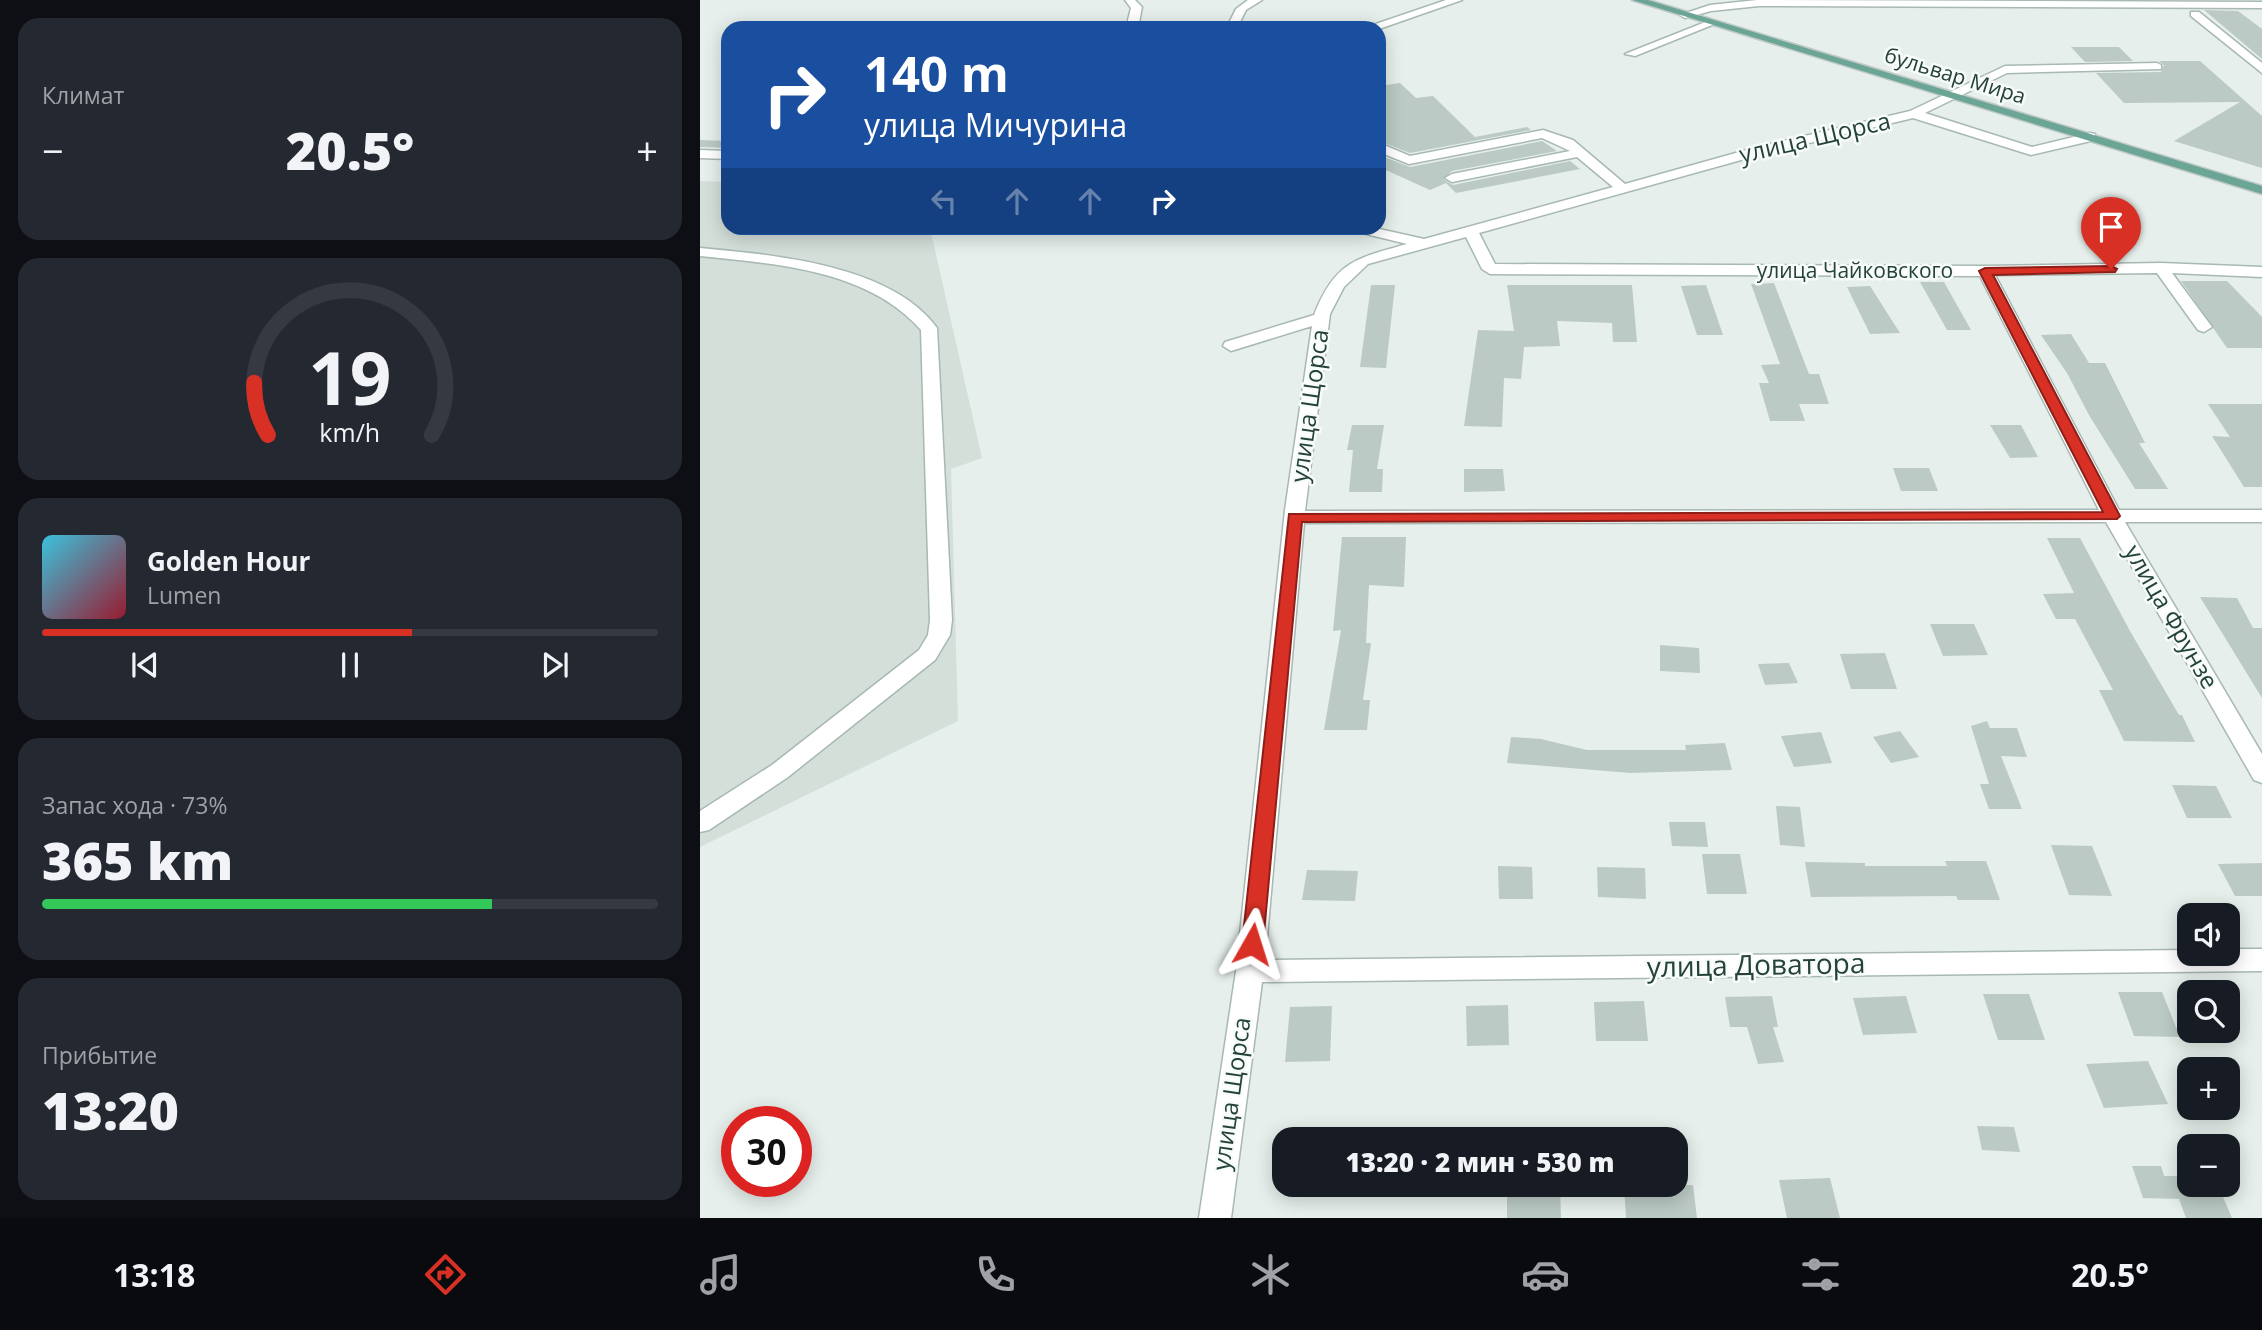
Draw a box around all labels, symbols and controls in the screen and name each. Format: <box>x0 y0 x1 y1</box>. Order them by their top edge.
text: 140 m <box>864 40 1009 106</box>
street label: бульвар Мира <box>1881 40 2029 110</box>
icon: right <box>749 49 840 140</box>
text: Климат <box>42 79 124 111</box>
text: улица Мичурина <box>864 103 1127 146</box>
street label: улица Щорса <box>1736 103 1894 170</box>
text: 20.5° <box>286 114 414 185</box>
text: − <box>42 124 64 176</box>
text: + <box>636 124 658 176</box>
icon: left <box>925 182 963 220</box>
icon: ahead <box>998 182 1036 220</box>
icon: ahead <box>1071 182 1109 220</box>
icon: right <box>1144 182 1182 220</box>
pin <box>2081 197 2141 269</box>
icon: arrive <box>2092 208 2130 246</box>
street label: улица Чайковского <box>1757 256 1953 284</box>
text: 19 <box>308 327 392 426</box>
street label: улица Щорса <box>1281 327 1336 485</box>
text: km/h <box>320 415 380 449</box>
street label: улица Фрунзе <box>2118 538 2227 695</box>
text: Golden Hour <box>147 543 310 579</box>
text: Lumen <box>147 579 221 611</box>
icon: previous <box>126 646 164 684</box>
icon: pause <box>331 646 369 684</box>
icon: next <box>536 646 574 684</box>
text: Запас хода · 73% <box>42 789 227 821</box>
text: 365 km <box>42 824 233 895</box>
map controls <box>2177 903 2240 1197</box>
button: sound <box>2177 903 2240 966</box>
position arrow <box>1215 907 1289 981</box>
street label: улица Доватора <box>1646 943 1866 985</box>
button: search <box>2177 980 2240 1043</box>
street label: улица Щорса <box>1203 1015 1258 1173</box>
text: Прибытие <box>42 1039 157 1071</box>
button: + <box>2177 1057 2240 1120</box>
text: 13:20 <box>42 1074 179 1145</box>
speed limit sign: 30 <box>721 1106 812 1197</box>
button: − <box>2177 1134 2240 1197</box>
text: 13:20 · 2 мин · 530 m <box>1345 1144 1615 1180</box>
icon: directions <box>421 1250 470 1299</box>
icon: music <box>696 1250 745 1299</box>
icon: phone <box>971 1250 1020 1299</box>
icon: climate <box>1246 1250 1295 1299</box>
icon: car <box>1521 1250 1570 1299</box>
icon: filters <box>1796 1250 1845 1299</box>
text: 13:18 <box>113 1253 195 1296</box>
text: 20.5° <box>2071 1253 2149 1296</box>

